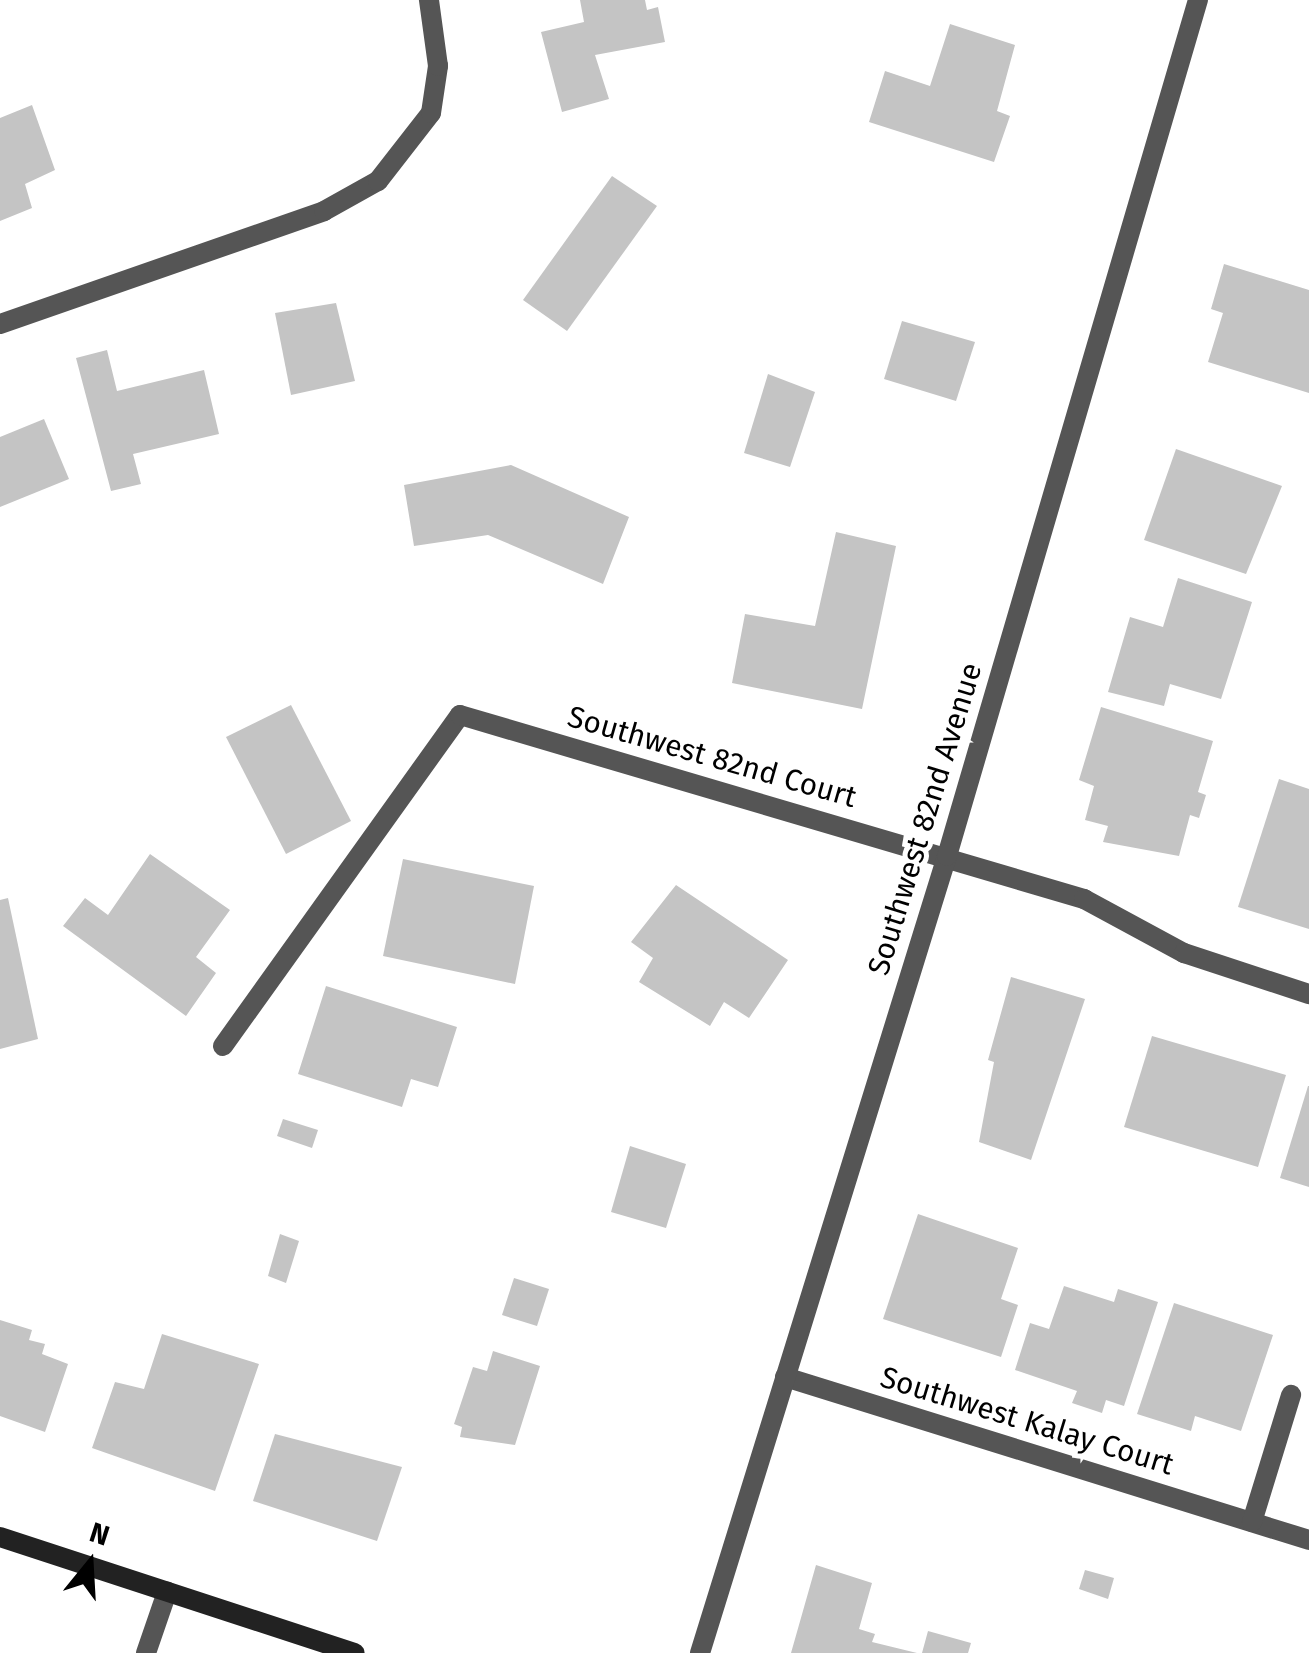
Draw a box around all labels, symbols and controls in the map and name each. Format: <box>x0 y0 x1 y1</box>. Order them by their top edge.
street label: Southwest 82nd Avenue <box>860 659 990 979</box>
street label: Southwest 82nd Court <box>564 699 860 815</box>
street label: Southwest Kalay Court <box>876 1359 1178 1483</box>
north arrow <box>40 1513 140 1613</box>
text: N <box>85 1515 113 1553</box>

